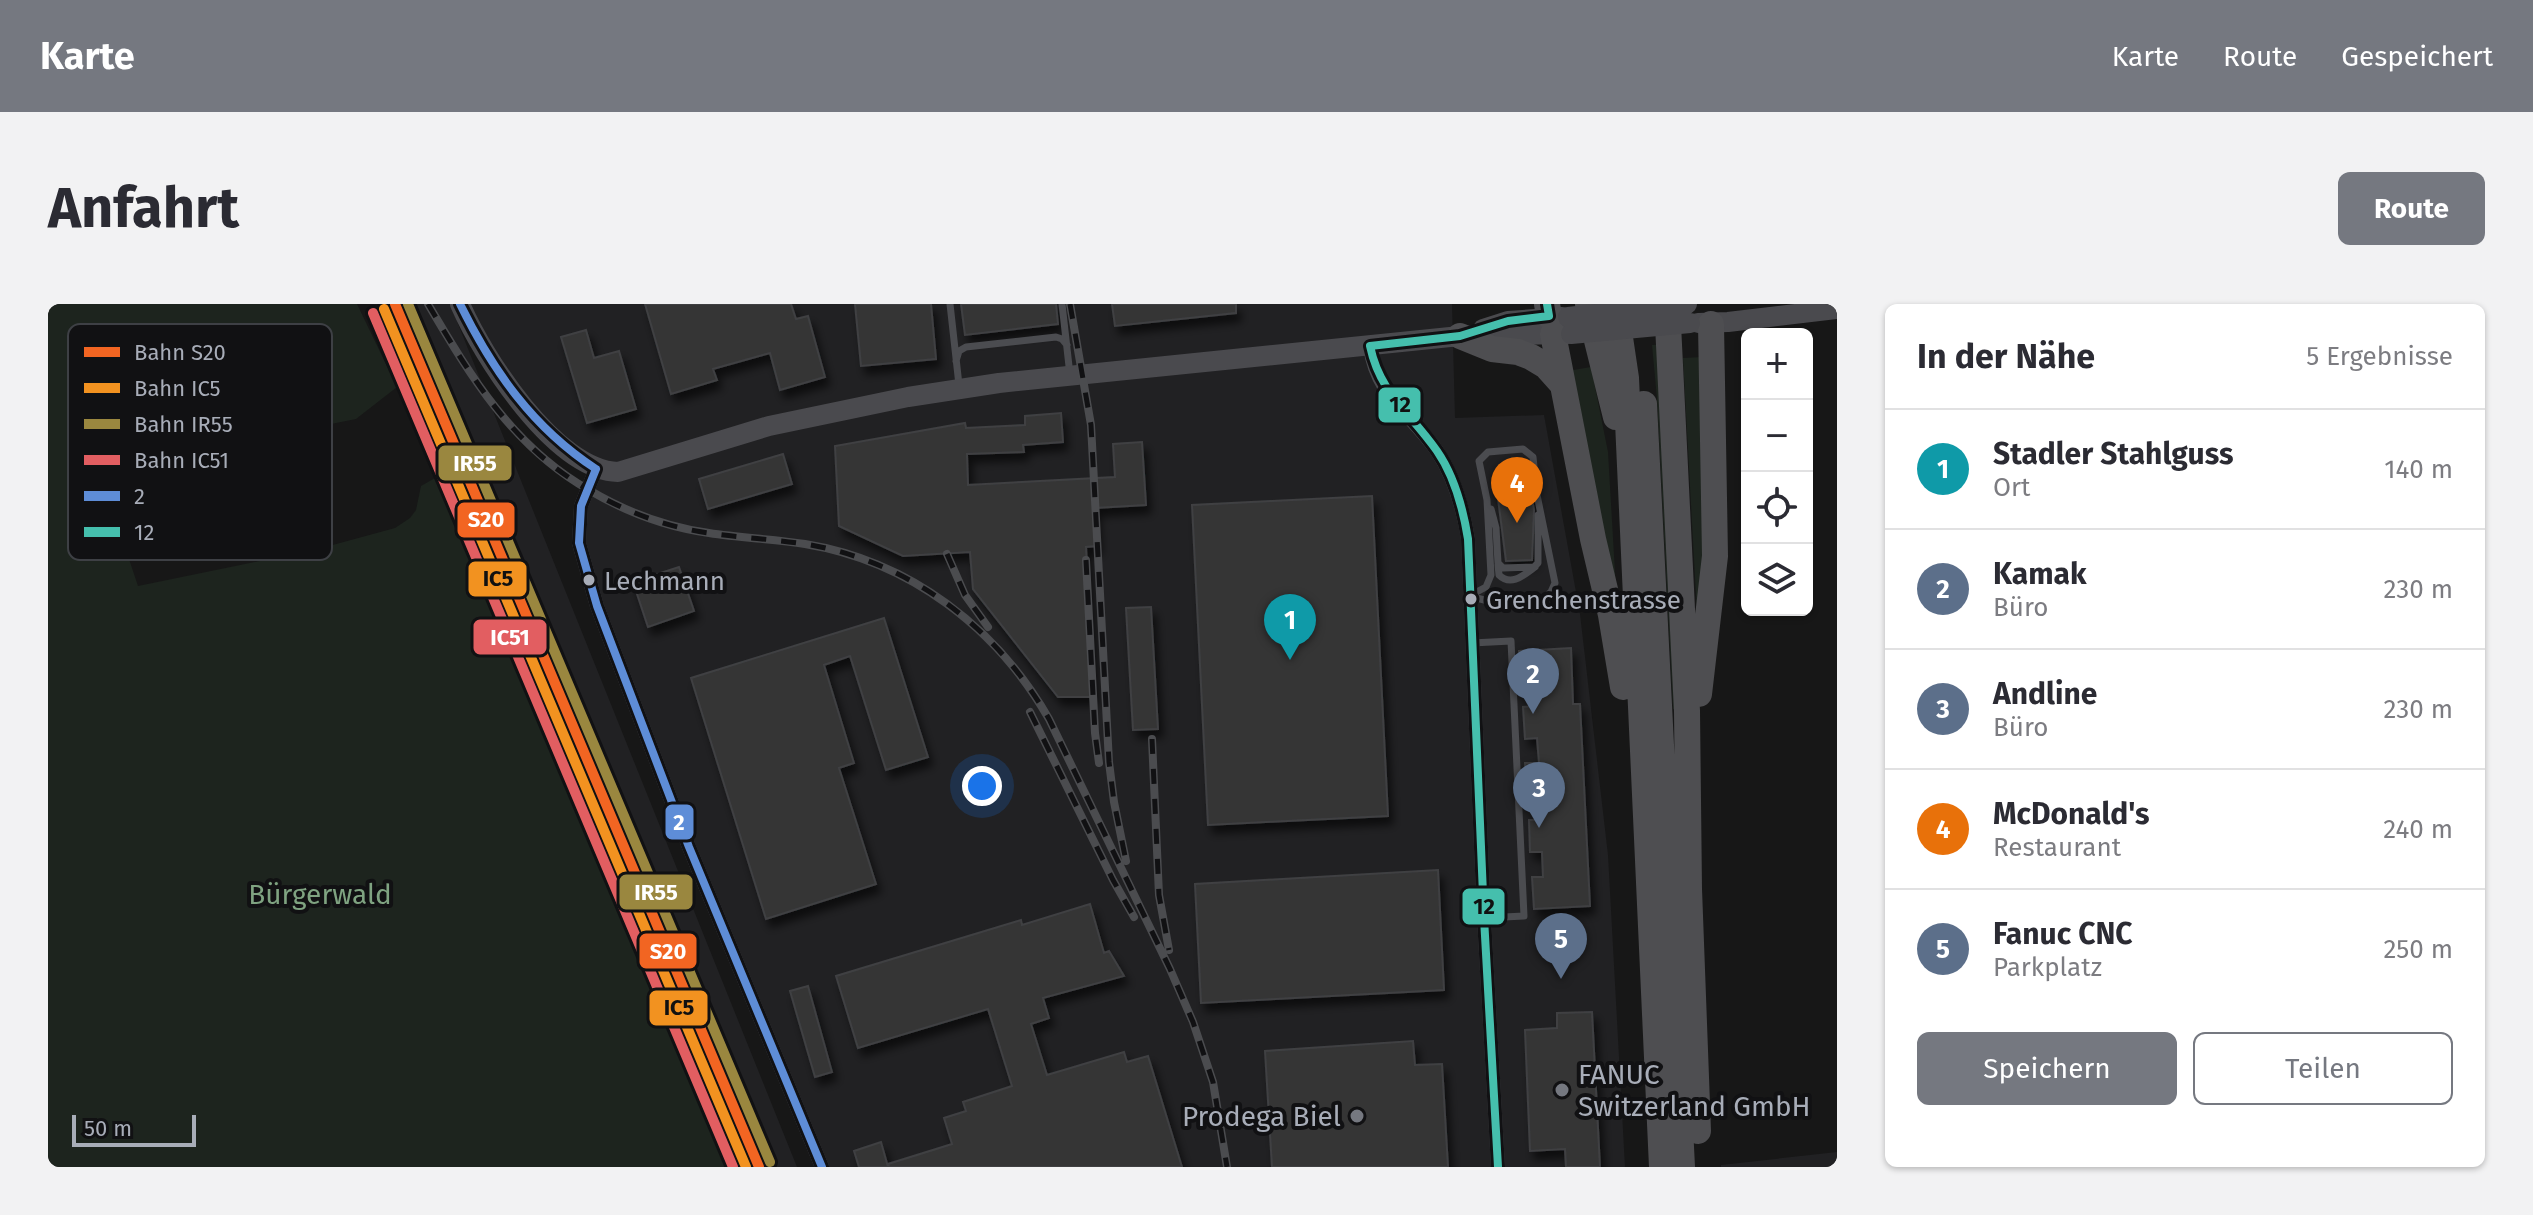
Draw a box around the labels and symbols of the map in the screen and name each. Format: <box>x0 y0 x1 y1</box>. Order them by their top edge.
legend <box>68 324 332 560</box>
text: Bahn S20 <box>134 339 226 366</box>
text: Bahn IC5 <box>134 375 221 402</box>
line badge: 12 <box>1377 386 1422 424</box>
text: 12 <box>1389 391 1411 418</box>
text: Bahn IR55 <box>134 411 233 438</box>
line badge: IR55 <box>437 444 513 482</box>
text: Bahn IC51 <box>134 447 229 474</box>
text: IR55 <box>453 450 497 477</box>
pin: 4 <box>1491 457 1543 523</box>
text: 2 <box>134 483 145 510</box>
line badge: S20 <box>456 501 516 539</box>
text: S20 <box>468 506 504 533</box>
text: 12 <box>134 519 154 546</box>
line badge: IC5 <box>467 560 528 598</box>
text: IC5 <box>483 565 514 592</box>
place label: Lechmann <box>604 566 725 597</box>
marker: Lechmann <box>581 572 597 588</box>
place label: Grenchenstrasse <box>1486 585 1681 616</box>
marker: Grenchenstrasse <box>1463 591 1479 607</box>
pin: 1 <box>1264 594 1316 660</box>
line badge: IC51 <box>472 618 548 656</box>
text: IC51 <box>490 624 530 651</box>
pin: 2 <box>1507 648 1559 714</box>
pin: 3 <box>1513 762 1565 828</box>
your location <box>962 766 1002 806</box>
line badge: 2 <box>664 803 695 841</box>
text: 2 <box>673 809 685 836</box>
line badge: IR55 <box>618 873 694 911</box>
park label: Bürgerwald <box>248 878 392 911</box>
text: IR55 <box>634 879 678 906</box>
line badge: 12 <box>1461 887 1506 926</box>
text: 12 <box>1473 893 1495 920</box>
pin: 5 <box>1535 913 1587 979</box>
line badge: S20 <box>638 932 698 970</box>
text: S20 <box>650 938 686 965</box>
line badge: IC5 <box>648 989 709 1027</box>
text: IC5 <box>664 994 695 1021</box>
place label: FANUC Switzerland GmbH <box>1578 1058 1811 1123</box>
marker: FANUC Switzerland GmbH <box>1553 1081 1571 1099</box>
place label: Prodega Biel <box>1182 1100 1341 1133</box>
marker: Prodega Biel <box>1348 1107 1366 1125</box>
scale bar <box>72 1111 196 1147</box>

